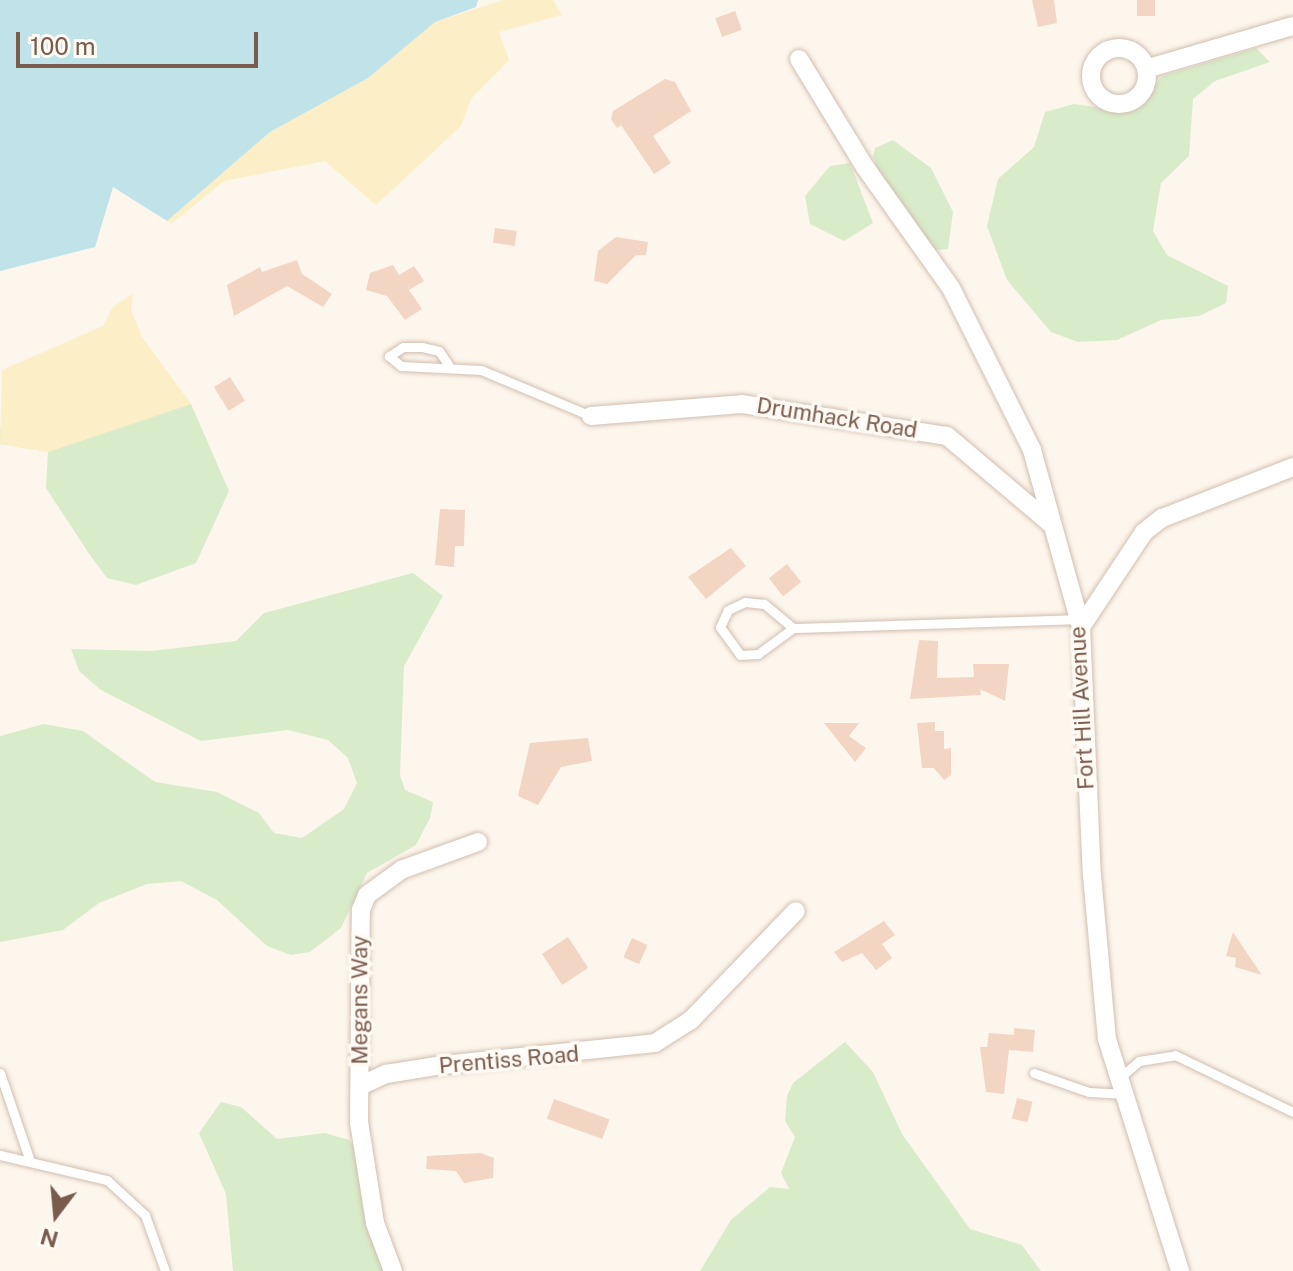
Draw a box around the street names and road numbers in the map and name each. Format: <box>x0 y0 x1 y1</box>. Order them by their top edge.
street label: Drumhack Road <box>755 392 919 444</box>
street label: Fort Hill Avenue <box>1065 626 1099 790</box>
street label: Megans Way <box>347 935 373 1065</box>
street label: Prentiss Road <box>438 1041 580 1079</box>

